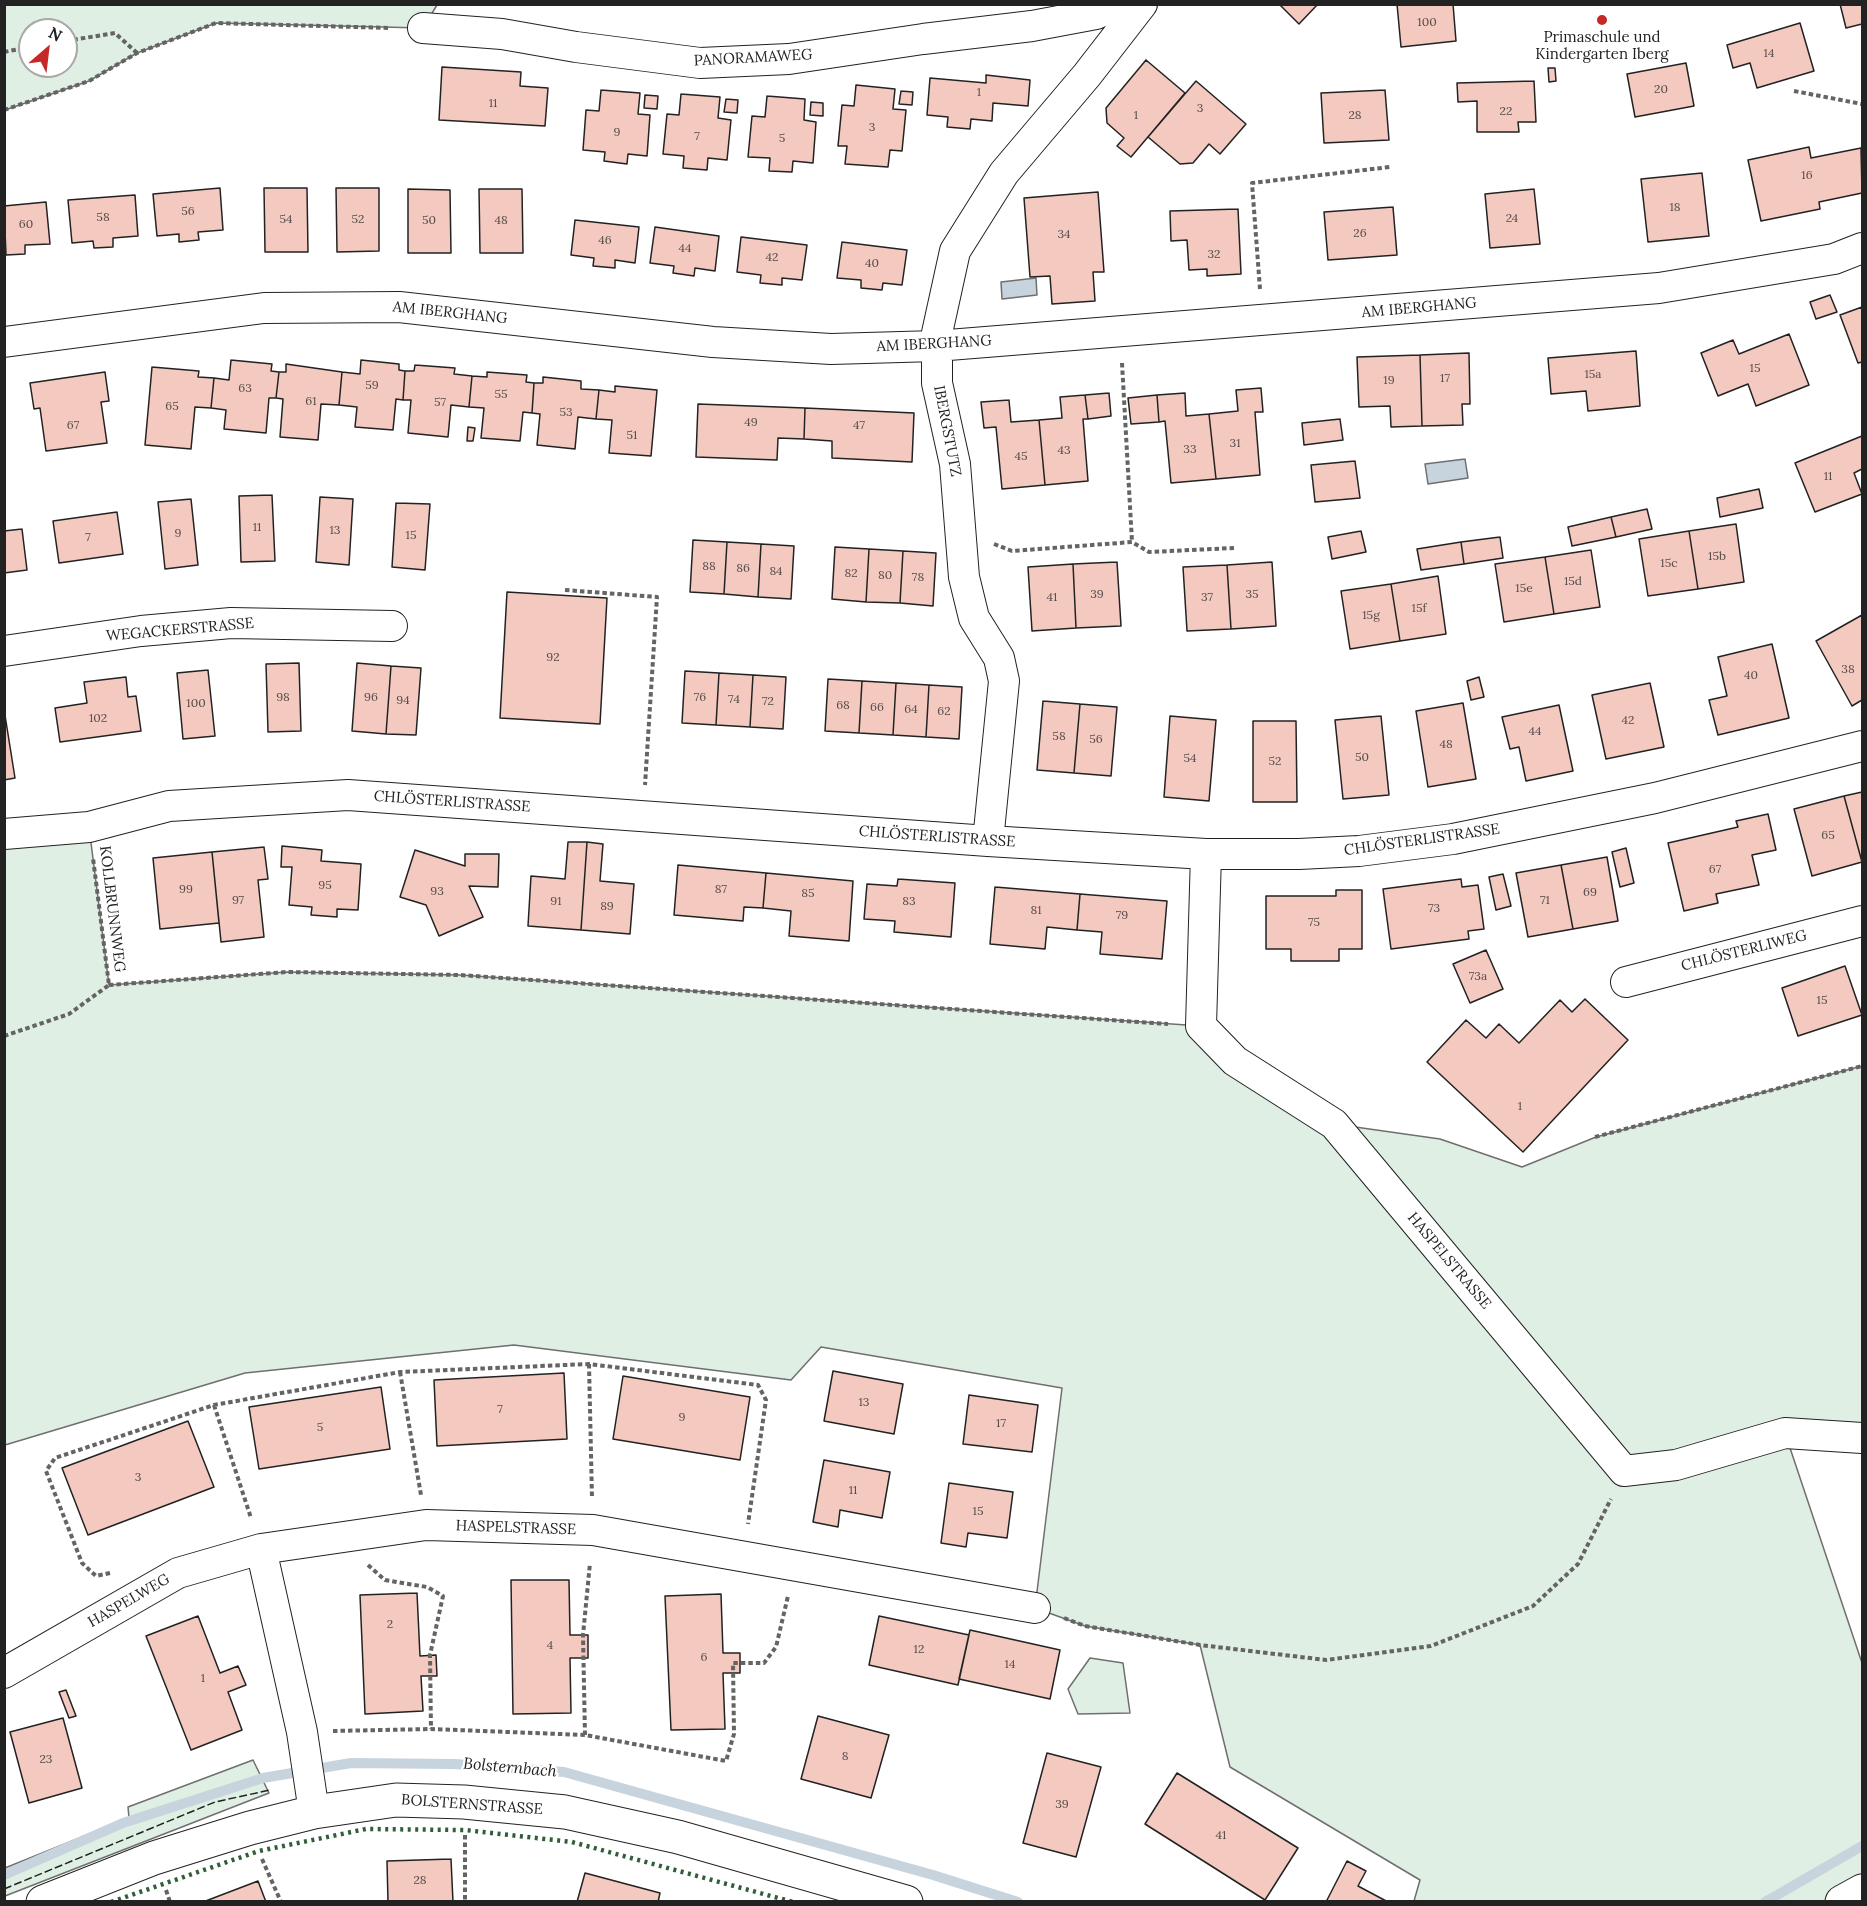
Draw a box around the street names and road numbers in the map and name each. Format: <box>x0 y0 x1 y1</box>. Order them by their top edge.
street label: PANORAMAWEG <box>693 46 813 70</box>
street label: AM IBERGHANG <box>1361 294 1477 322</box>
street label: AM IBERGHANG <box>392 298 508 328</box>
street label: AM IBERGHANG <box>876 332 992 356</box>
street label: IBERGSTUTZ <box>929 384 965 478</box>
street label: WEGACKERSTRASSE <box>105 615 255 645</box>
street label: CHLÖSTERLISTRASSE <box>373 788 531 816</box>
street label: CHLÖSTERLISTRASSE <box>1343 820 1501 860</box>
street label: CHLÖSTERLISTRASSE <box>858 823 1016 851</box>
street label: KOLLBRUNNWEG <box>95 845 129 973</box>
street label: CHLÖSTERLIWEG <box>1679 927 1809 975</box>
street label: HASPELSTRASSE <box>1403 1209 1495 1313</box>
street label: HASPELSTRASSE <box>455 1517 577 1539</box>
street label: HASPELWEG <box>85 1570 173 1632</box>
street label: BOLSTERNSTRASSE <box>401 1791 543 1819</box>

